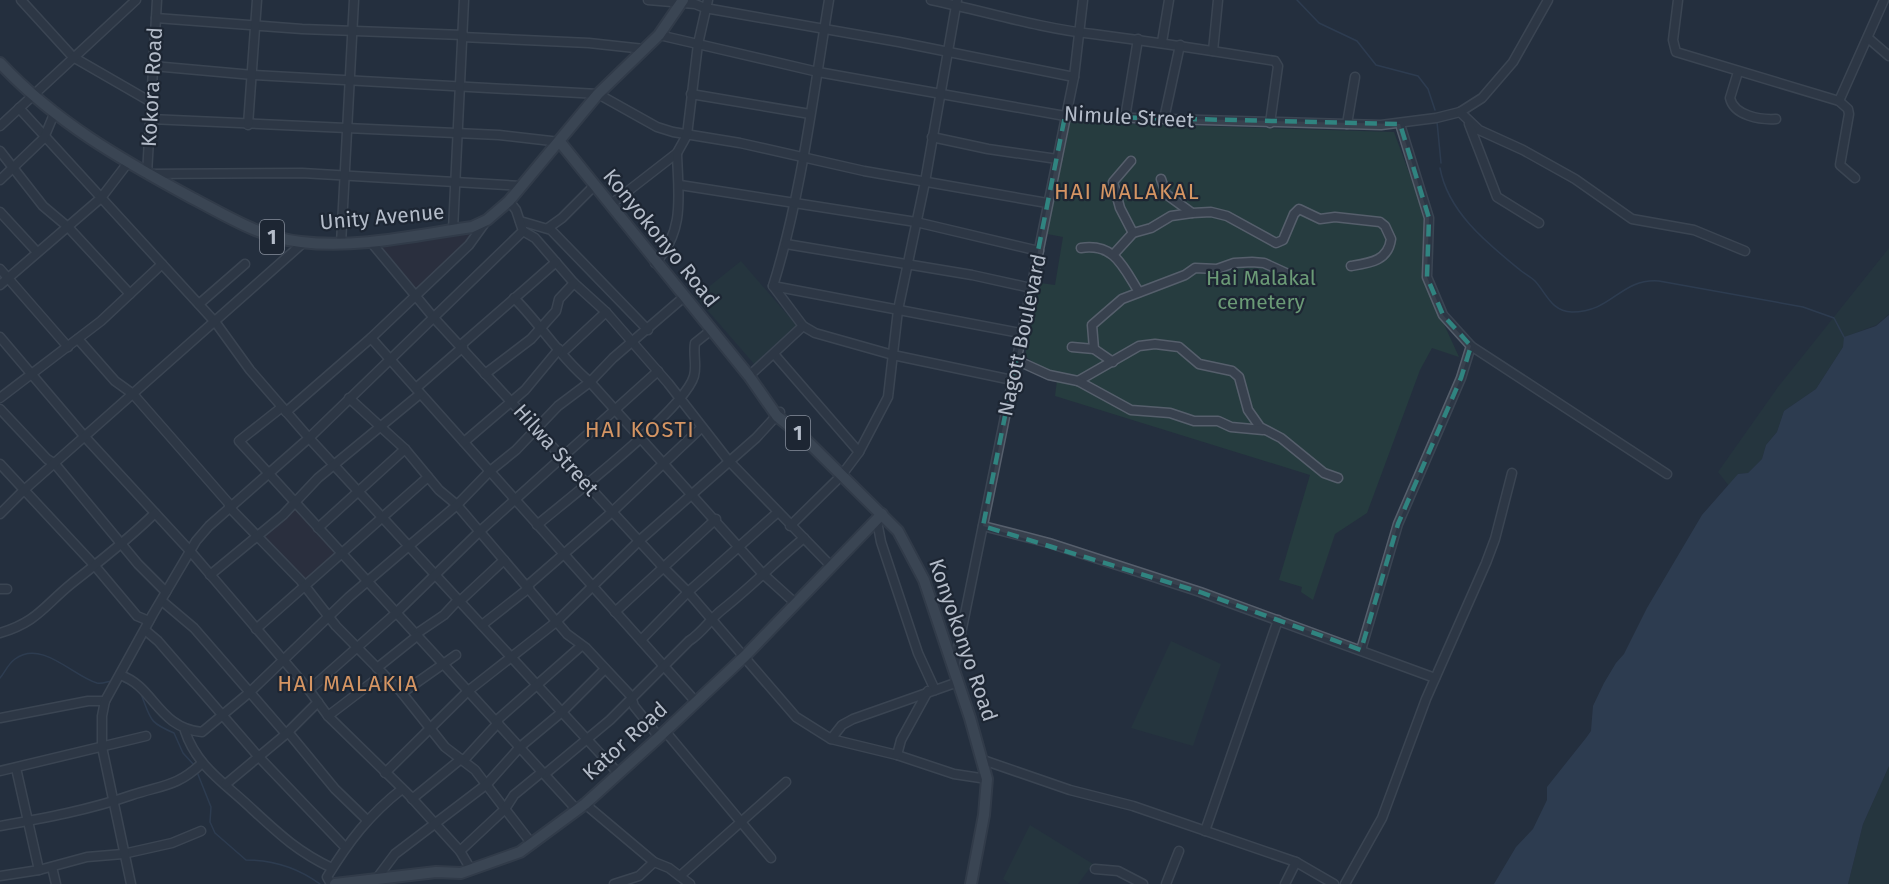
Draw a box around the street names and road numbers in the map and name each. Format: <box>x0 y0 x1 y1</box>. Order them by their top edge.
street label: Kokora Road <box>136 26 168 148</box>
street label: Nimule Street <box>1063 101 1195 133</box>
street label: Konyokonyo Road <box>597 164 725 312</box>
street label: Unity Avenue <box>319 199 445 235</box>
road number: 1 <box>260 220 284 254</box>
street label: Nagott Boulevard <box>992 251 1052 419</box>
street label: Hilwa Street <box>508 399 604 502</box>
road number: 1 <box>786 416 810 450</box>
street label: Konyokonyo Road <box>923 555 1003 725</box>
street label: Kator Road <box>577 696 673 786</box>

